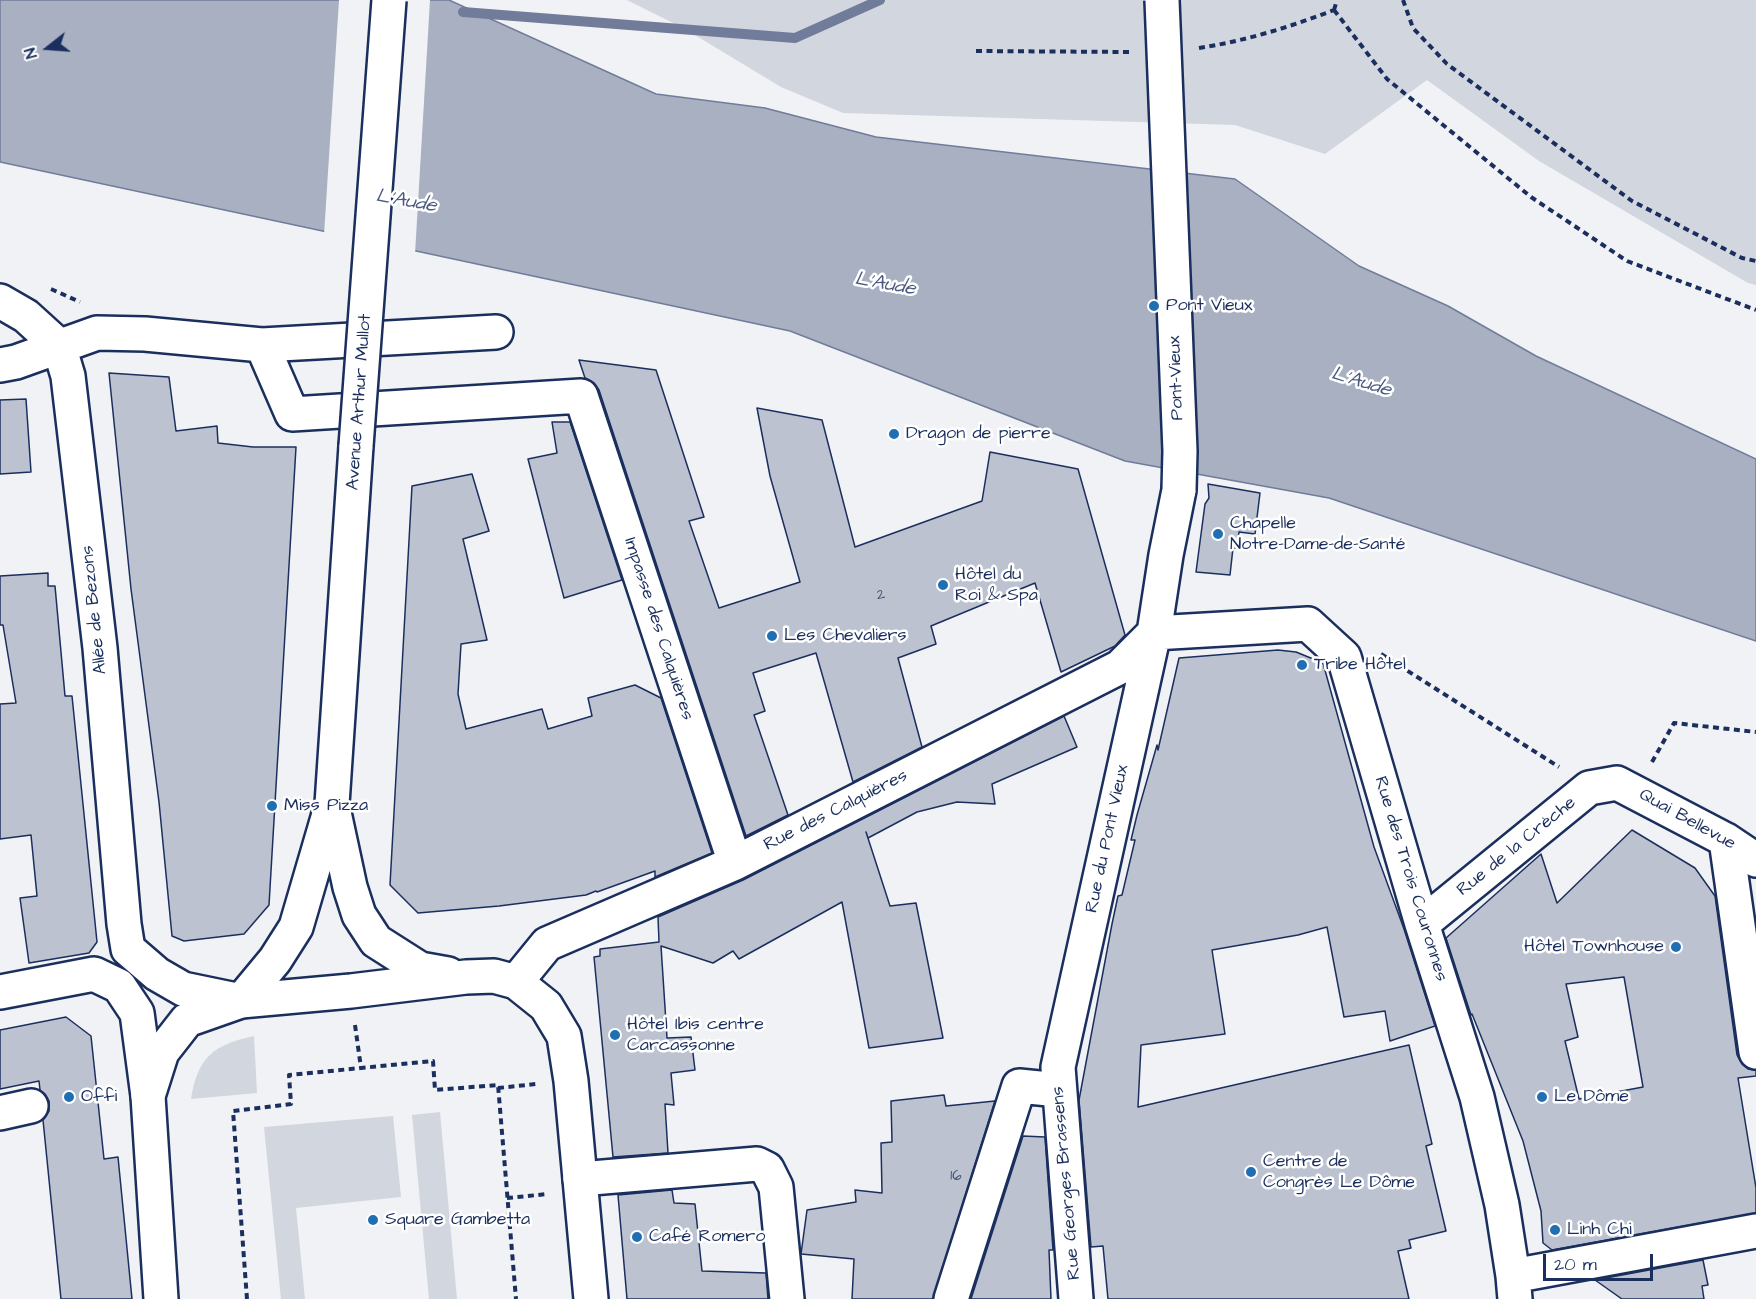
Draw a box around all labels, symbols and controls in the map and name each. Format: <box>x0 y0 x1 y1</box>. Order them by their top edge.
north arrow <box>18 18 78 78</box>
text: N <box>19 45 43 61</box>
water label: L'Aude <box>374 185 438 219</box>
water label: L'Aude <box>853 268 917 302</box>
place label: Pont Vieux <box>1166 295 1252 317</box>
marker: Pont Vieux <box>1147 299 1161 313</box>
street label: Avenue Arthur Mullot <box>343 313 377 491</box>
street label: Pont-Vieux <box>1165 335 1189 421</box>
water label: L'Aude <box>1328 363 1394 403</box>
place label: Dragon de pierre <box>906 423 1051 445</box>
marker: Dragon de pierre <box>887 427 901 441</box>
place label: Chapelle Notre-Dame-de-Santé <box>1230 513 1405 556</box>
marker: Chapelle Notre-Dame-de-Santé <box>1211 527 1225 541</box>
street label: Impasse des Calquières <box>618 535 698 723</box>
street label: Allée de Bezons <box>77 544 113 676</box>
place label: Hôtel du Roi & Spa <box>955 564 1038 606</box>
marker: Hôtel du Roi & Spa <box>936 578 950 592</box>
house number: 2 <box>877 587 885 605</box>
place label: Les Chevaliers <box>784 625 907 647</box>
marker: Les Chevaliers <box>765 629 779 643</box>
place label: Tribe Hôtel <box>1314 654 1406 676</box>
marker: Tribe Hôtel <box>1295 658 1309 672</box>
street label: Rue du Pont Vieux <box>1082 763 1134 915</box>
street label: Rue des Calquières <box>761 765 911 857</box>
street label: Rue des Trois Couronnes <box>1369 774 1451 984</box>
street label: Quai Bellevue <box>1635 785 1739 855</box>
street label: Rue de la Crèche <box>1453 792 1581 902</box>
place label: Miss Pizza <box>284 795 368 817</box>
marker: Miss Pizza <box>265 799 279 813</box>
place label: Hôtel Townhouse <box>1524 936 1664 958</box>
marker: Hôtel Townhouse <box>1669 940 1683 954</box>
place label: Hôtel Ibis centre Carcassonne <box>627 1014 764 1056</box>
marker: Hôtel Ibis centre Carcassonne <box>608 1028 622 1042</box>
street label: Rue Georges Brassens <box>1048 1085 1086 1281</box>
place label: Offi <box>81 1086 117 1108</box>
place label: Le Dôme <box>1554 1086 1629 1108</box>
marker: Offi <box>62 1090 76 1104</box>
marker: Le Dôme <box>1535 1090 1549 1104</box>
place label: Centre de Congrès Le Dôme <box>1263 1151 1415 1194</box>
marker: Centre de Congrès Le Dôme <box>1244 1165 1258 1179</box>
house number: 16 <box>950 1168 962 1186</box>
place label: Square Gambetta <box>385 1209 530 1231</box>
marker: Square Gambetta <box>366 1213 380 1227</box>
place label: Linh Chi <box>1567 1219 1632 1241</box>
marker: Linh Chi <box>1548 1223 1562 1237</box>
place label: Café Romero <box>649 1226 765 1248</box>
marker: Café Romero <box>630 1230 644 1244</box>
scale bar <box>1546 1242 1656 1280</box>
text: 20 m <box>1554 1252 1597 1277</box>

